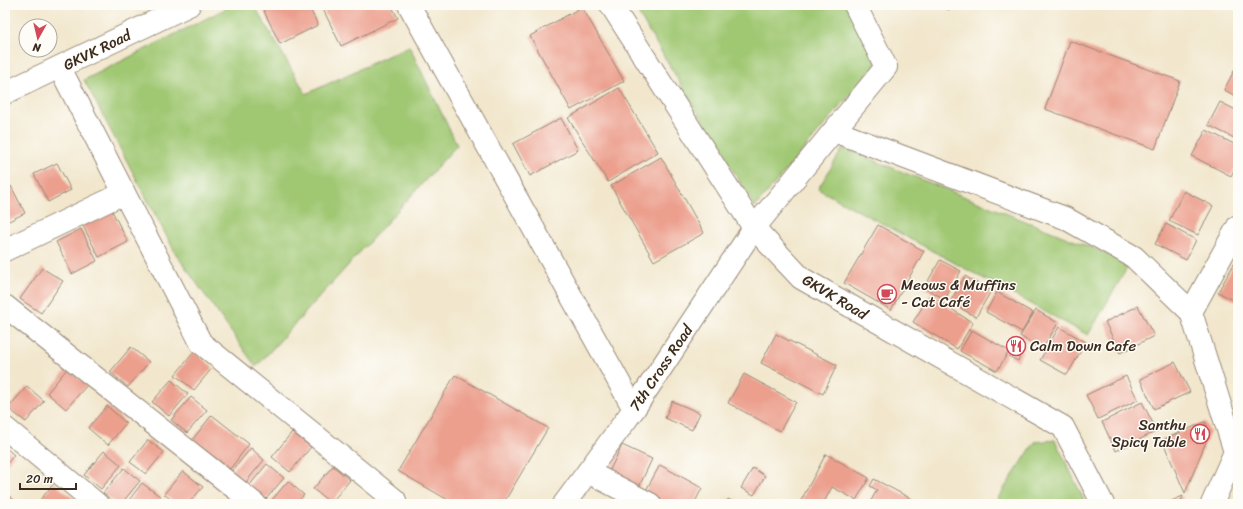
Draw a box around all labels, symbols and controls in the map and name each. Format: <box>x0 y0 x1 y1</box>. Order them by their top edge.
north arrow <box>18 18 58 58</box>
street label: GKVK Road <box>59 22 136 78</box>
text: N <box>31 37 43 57</box>
street label: GKVK Road <box>797 267 874 327</box>
place label: Meows & Muffins - Cat Café <box>901 272 1016 315</box>
cafe icon: Meows & Muffins - Cat Café <box>876 283 898 305</box>
street label: 7th Cross Road <box>622 318 700 417</box>
place label: Calm Down Cafe <box>1030 333 1137 359</box>
restaurant icon: Calm Down Cafe <box>1005 335 1027 357</box>
place label: Santhu Spicy Table <box>1112 412 1186 455</box>
restaurant icon: Santhu Spicy Table <box>1189 423 1211 445</box>
scale bar <box>20 465 76 491</box>
text: 20 m <box>26 468 53 490</box>

